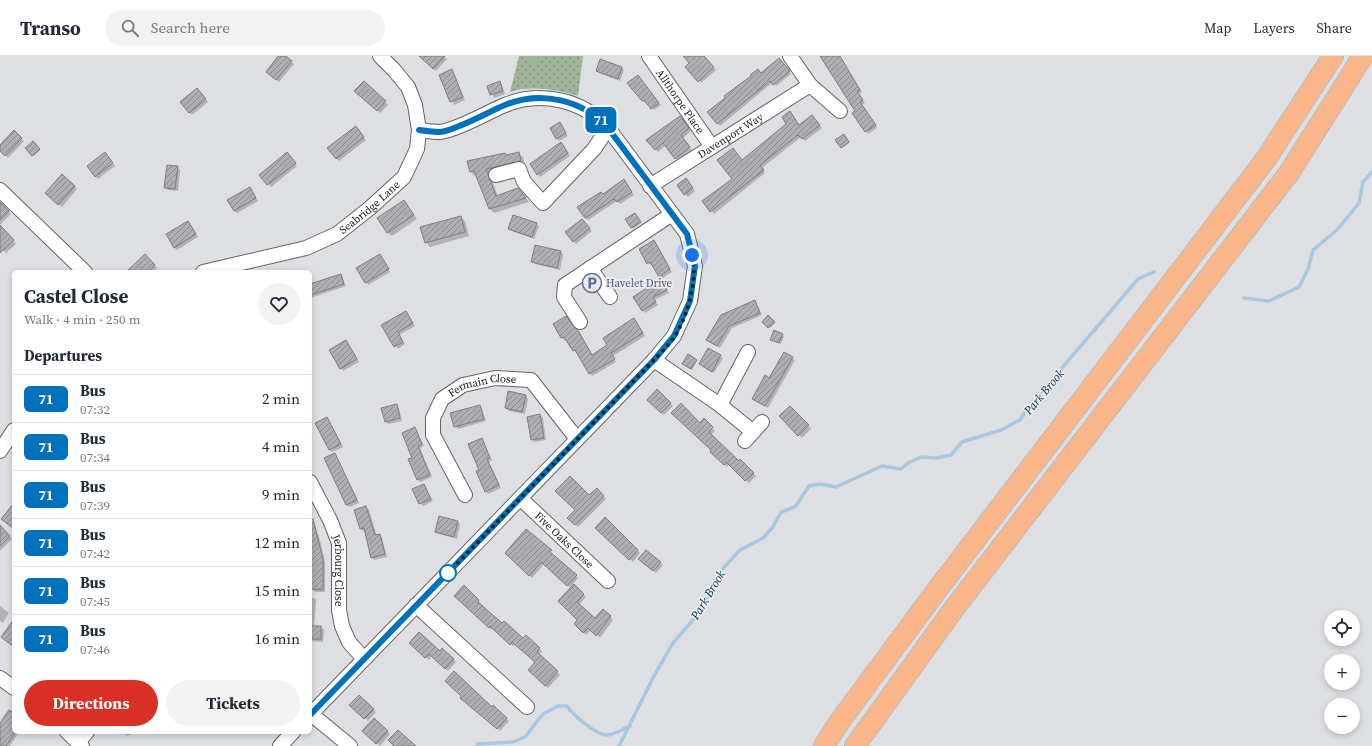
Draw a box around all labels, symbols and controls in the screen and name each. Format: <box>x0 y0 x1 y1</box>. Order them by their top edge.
search box <box>105 10 385 46</box>
text: Transo <box>20 15 81 41</box>
icon: search <box>119 17 141 39</box>
text: Search here <box>151 17 230 38</box>
text: Map <box>1204 18 1231 38</box>
text: Layers <box>1253 18 1295 38</box>
text: Share <box>1317 18 1352 38</box>
street label: Allthorpe Place <box>653 66 708 137</box>
line badge: 71 <box>583 107 619 133</box>
street label: Davenport Way <box>695 109 766 162</box>
text: 71 <box>593 110 609 130</box>
street label: Seabridge Lane <box>336 177 403 237</box>
your location <box>682 245 702 265</box>
parking icon: Havelet Drive <box>581 272 603 294</box>
place label: Havelet Drive <box>606 276 673 291</box>
text: Castel Close <box>24 283 128 309</box>
button: heart <box>258 283 300 325</box>
text: Walk · 4 min · 250 m <box>24 311 140 328</box>
text: Departures <box>24 345 102 366</box>
water label: Park Brook <box>1020 366 1068 419</box>
street label: Fermain Close <box>445 370 517 401</box>
text: Bus <box>80 380 106 401</box>
text: 2 min <box>262 388 300 409</box>
text: 71 <box>38 389 54 409</box>
text: 07:32 <box>80 401 110 418</box>
text: Bus <box>80 428 106 449</box>
text: 4 min <box>262 436 300 457</box>
text: 71 <box>38 437 54 457</box>
text: 07:34 <box>80 449 110 466</box>
text: Bus <box>80 476 106 497</box>
text: 9 min <box>262 484 300 505</box>
text: 71 <box>38 485 54 505</box>
text: 07:39 <box>80 497 110 514</box>
street label: Five Oaks Close <box>531 508 598 572</box>
text: Bus <box>80 524 106 545</box>
street label: Jerbourg Close <box>328 531 347 607</box>
text: 12 min <box>254 532 300 553</box>
text: 71 <box>38 533 54 553</box>
text: 07:42 <box>80 545 110 562</box>
unlabelled marker <box>439 564 457 582</box>
water label: Park Brook <box>687 567 729 623</box>
text: Bus <box>80 572 106 593</box>
text: 15 min <box>254 580 300 601</box>
text: 71 <box>38 581 54 601</box>
text: 07:45 <box>80 593 110 610</box>
map controls <box>1324 610 1360 734</box>
button: locate <box>1324 610 1360 646</box>
text: Bus <box>80 620 106 641</box>
text: 16 min <box>254 628 300 649</box>
text: 71 <box>38 629 54 649</box>
text: 07:46 <box>80 641 110 658</box>
button: + <box>1324 654 1360 690</box>
button: Directions <box>24 680 158 726</box>
button: Tickets <box>166 680 300 726</box>
button: − <box>1324 698 1360 734</box>

